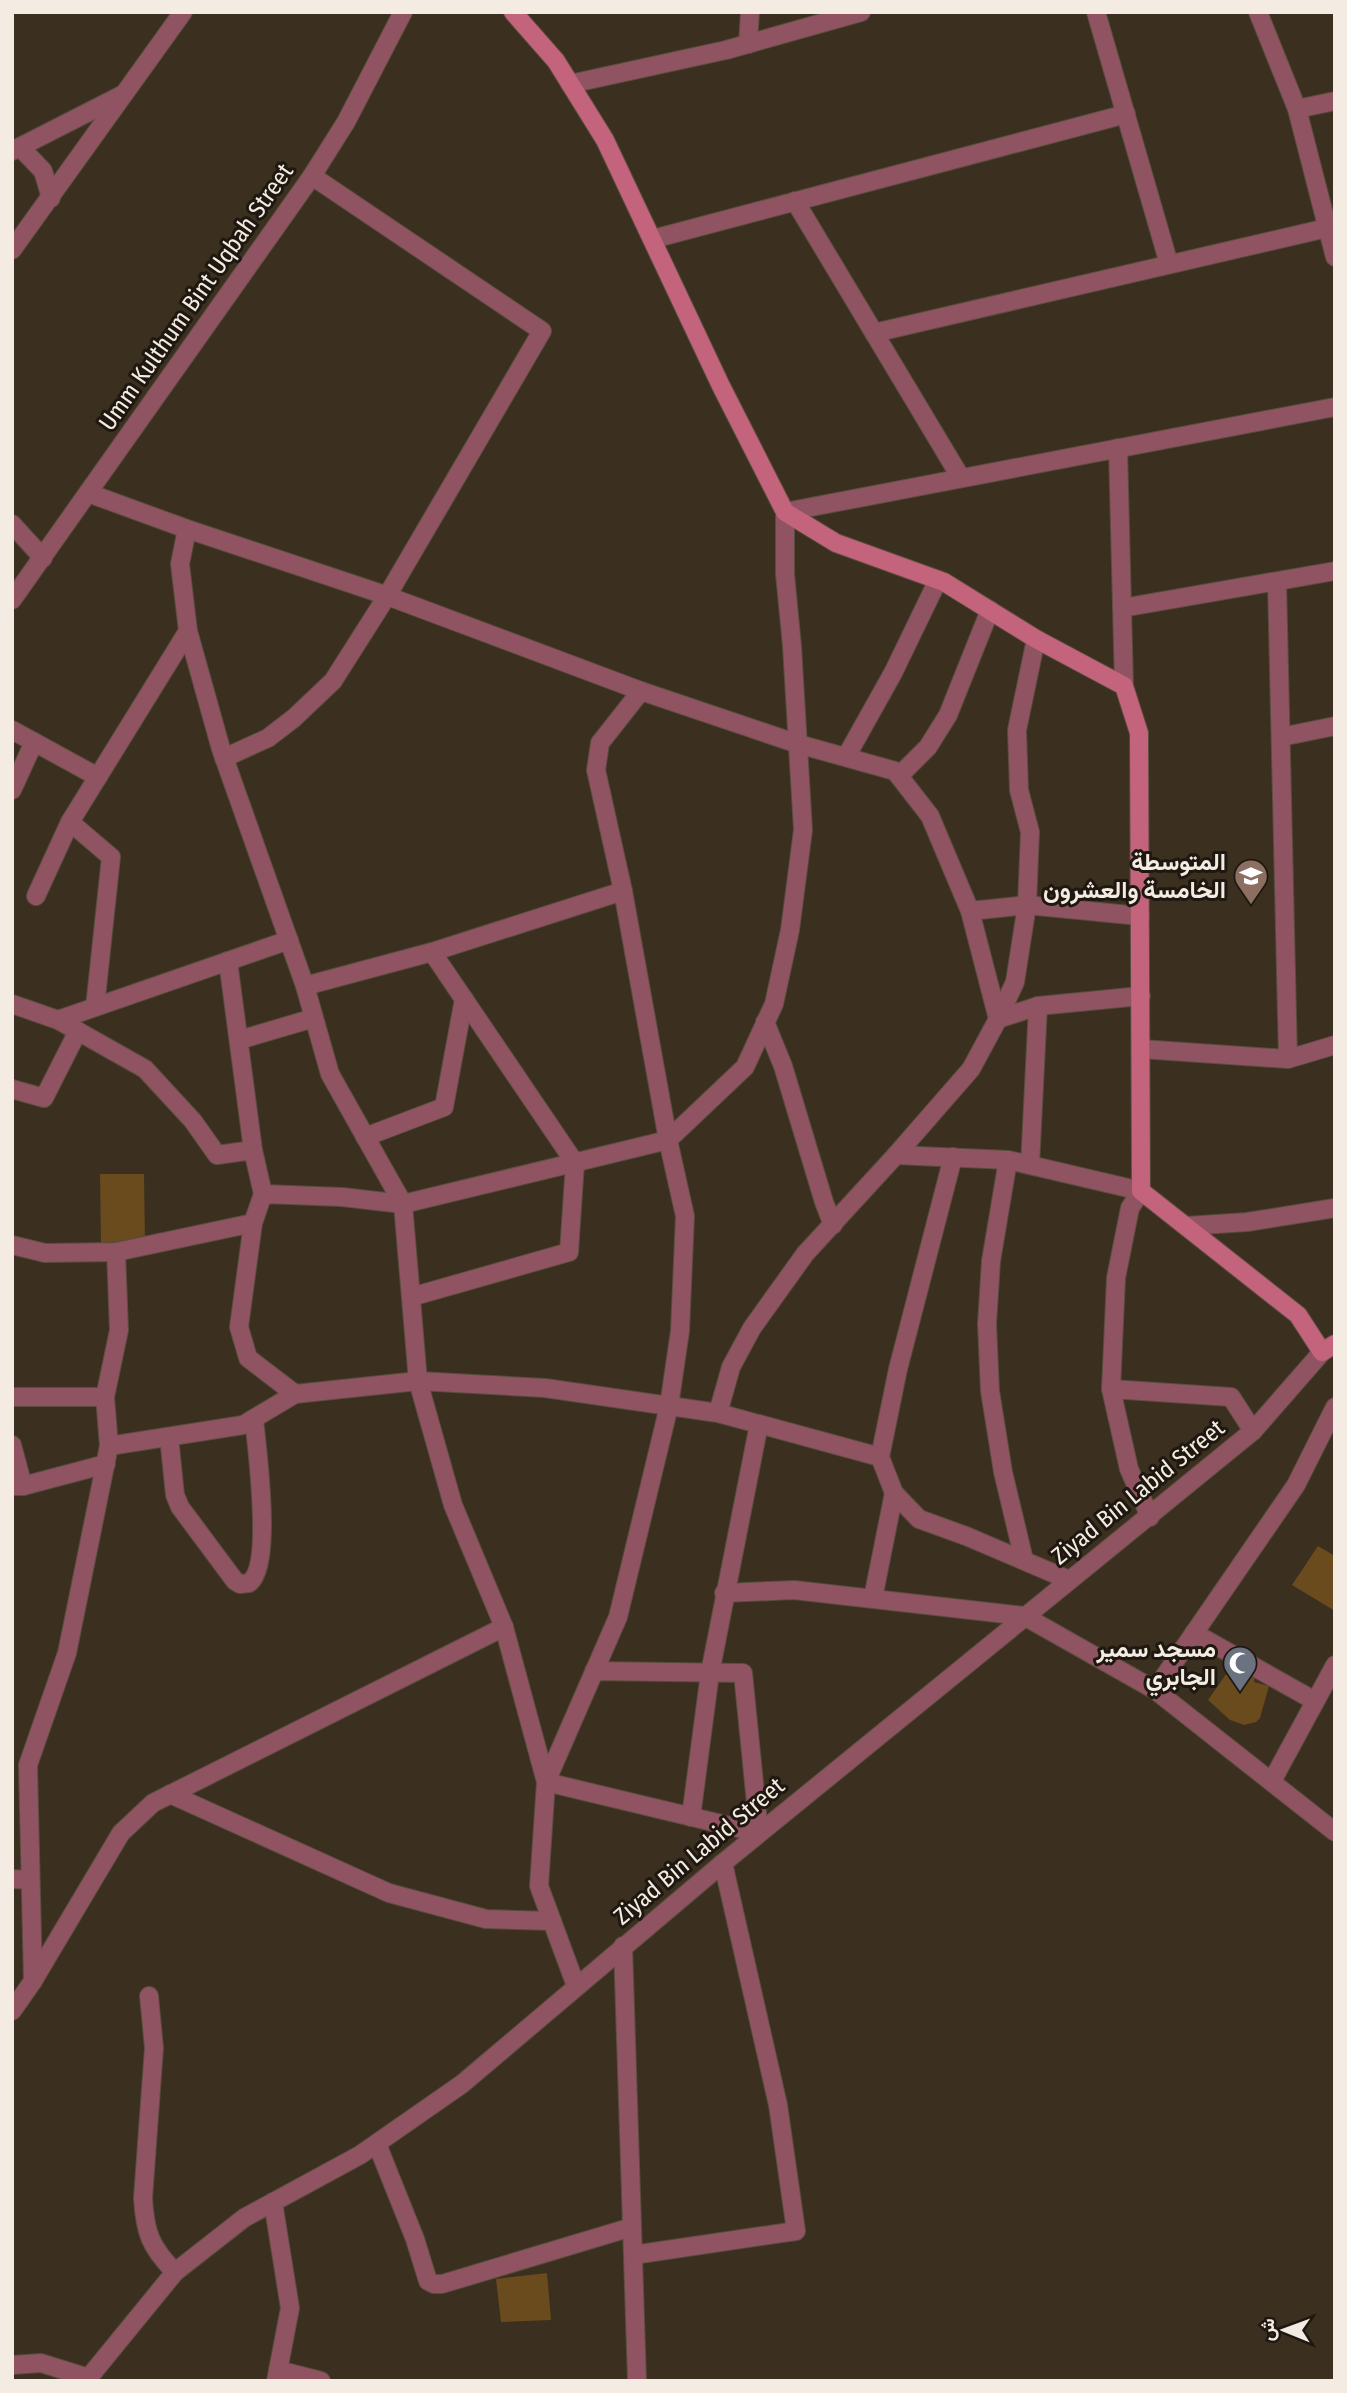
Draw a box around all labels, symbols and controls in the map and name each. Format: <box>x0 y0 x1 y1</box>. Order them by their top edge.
street label: Umm Kulthum Bint Uqbah Street <box>93 158 299 436</box>
place label: المتوسطة الخامسة والعشرون <box>1043 848 1226 905</box>
school or university icon: المتوسطة الخامسة والعشرون <box>1232 857 1270 906</box>
street label: Ziyad Bin Labid Street <box>1046 1414 1230 1570</box>
place label: مسجد سمير الجابري <box>1095 1635 1216 1697</box>
mosque icon: مسجد سمير الجابري <box>1221 1644 1259 1693</box>
street label: Ziyad Bin Labid Street <box>608 1771 790 1931</box>
north arrow <box>1249 2295 1319 2365</box>
text: ش <box>1256 2318 1279 2341</box>

